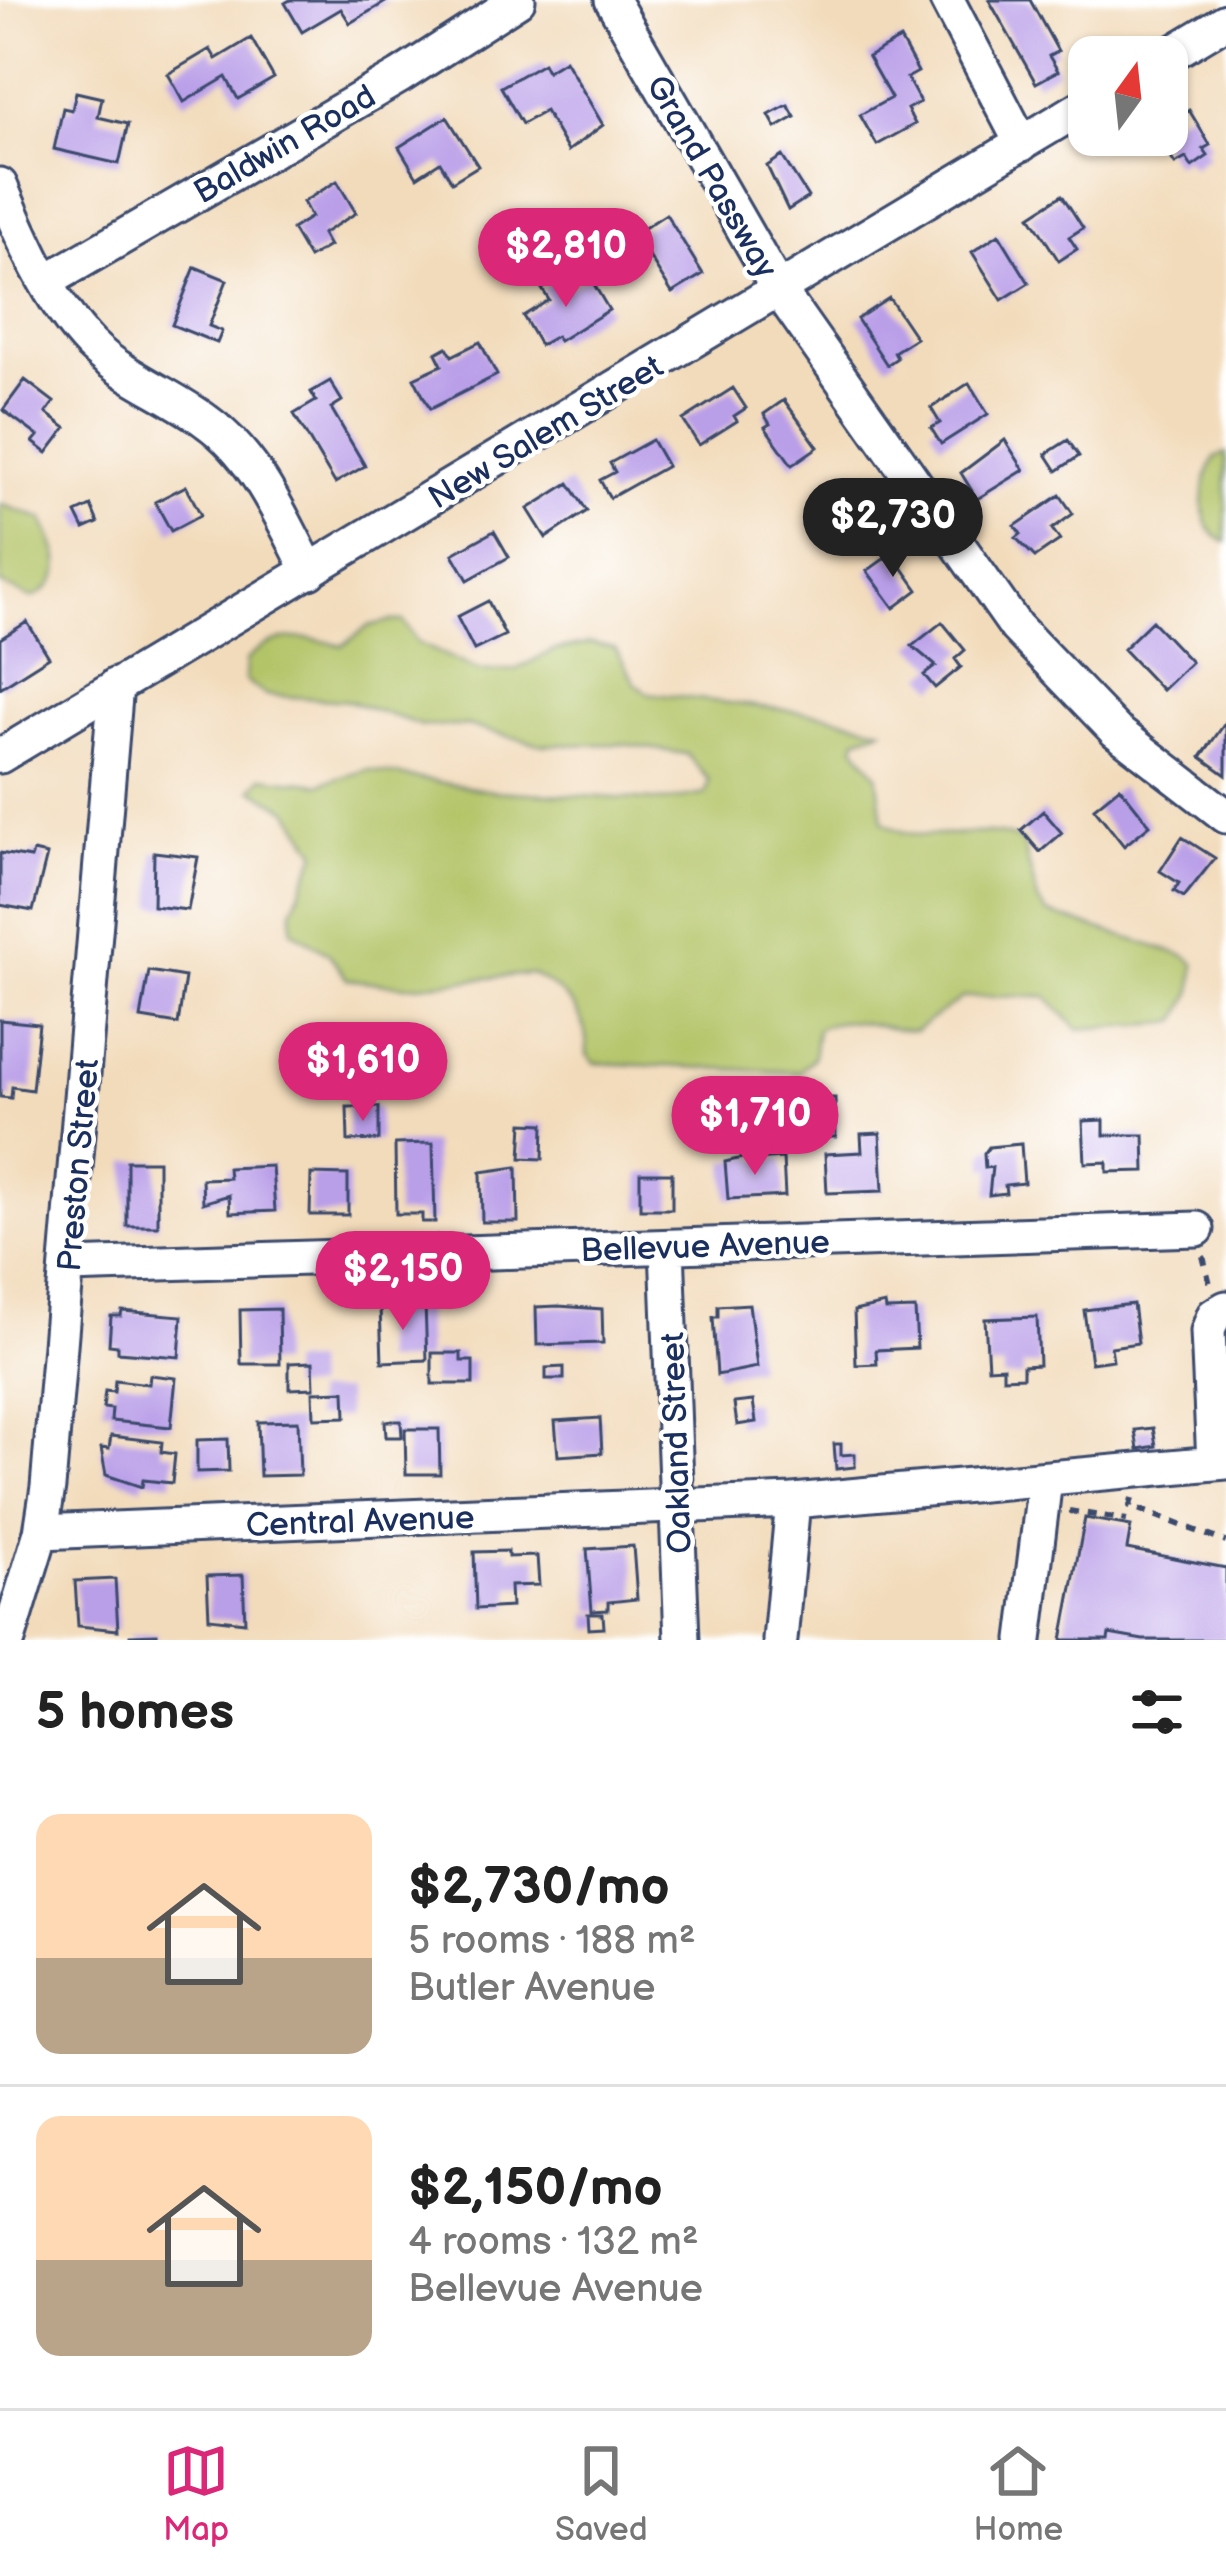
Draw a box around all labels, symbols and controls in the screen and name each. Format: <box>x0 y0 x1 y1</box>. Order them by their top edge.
north arrow <box>1068 36 1188 156</box>
map controls <box>1068 36 1188 156</box>
street label: Grand Passway <box>637 69 785 285</box>
street label: Baldwin Road <box>187 77 383 213</box>
pin: $2,810 <box>468 208 664 310</box>
text: $2,810 <box>505 223 627 270</box>
street label: New Salem Street <box>422 347 670 518</box>
pin: $2,730 <box>795 478 991 580</box>
text: $2,730 <box>830 493 956 540</box>
pin: $1,610 <box>265 1022 461 1124</box>
text: $1,610 <box>305 1037 421 1084</box>
street label: Preston Street <box>50 1057 108 1273</box>
pin: $1,710 <box>657 1076 853 1178</box>
text: $1,710 <box>698 1091 812 1138</box>
street label: Bellevue Avenue <box>580 1223 830 1271</box>
pin: $2,150 <box>305 1231 501 1333</box>
text: $2,150 <box>343 1246 463 1293</box>
street label: Oakland Street <box>653 1331 701 1554</box>
street label: Central Avenue <box>245 1498 475 1546</box>
icon: filters <box>1124 1679 1190 1745</box>
text: 5 homes <box>36 1682 234 1743</box>
text: $2,730/mo <box>408 1857 670 1918</box>
icon: home <box>132 1862 276 2006</box>
text: 5 rooms · 188 m² <box>408 1918 696 1965</box>
text: Butler Avenue <box>408 1965 655 2012</box>
text: $2,150/mo <box>408 2158 663 2219</box>
icon: home <box>132 2164 276 2308</box>
text: 4 rooms · 132 m² <box>408 2219 699 2266</box>
text: Bellevue Avenue <box>408 2266 703 2313</box>
tab: Map <box>163 2438 229 2550</box>
tab: Saved <box>555 2438 648 2550</box>
tab: Home <box>973 2438 1063 2550</box>

